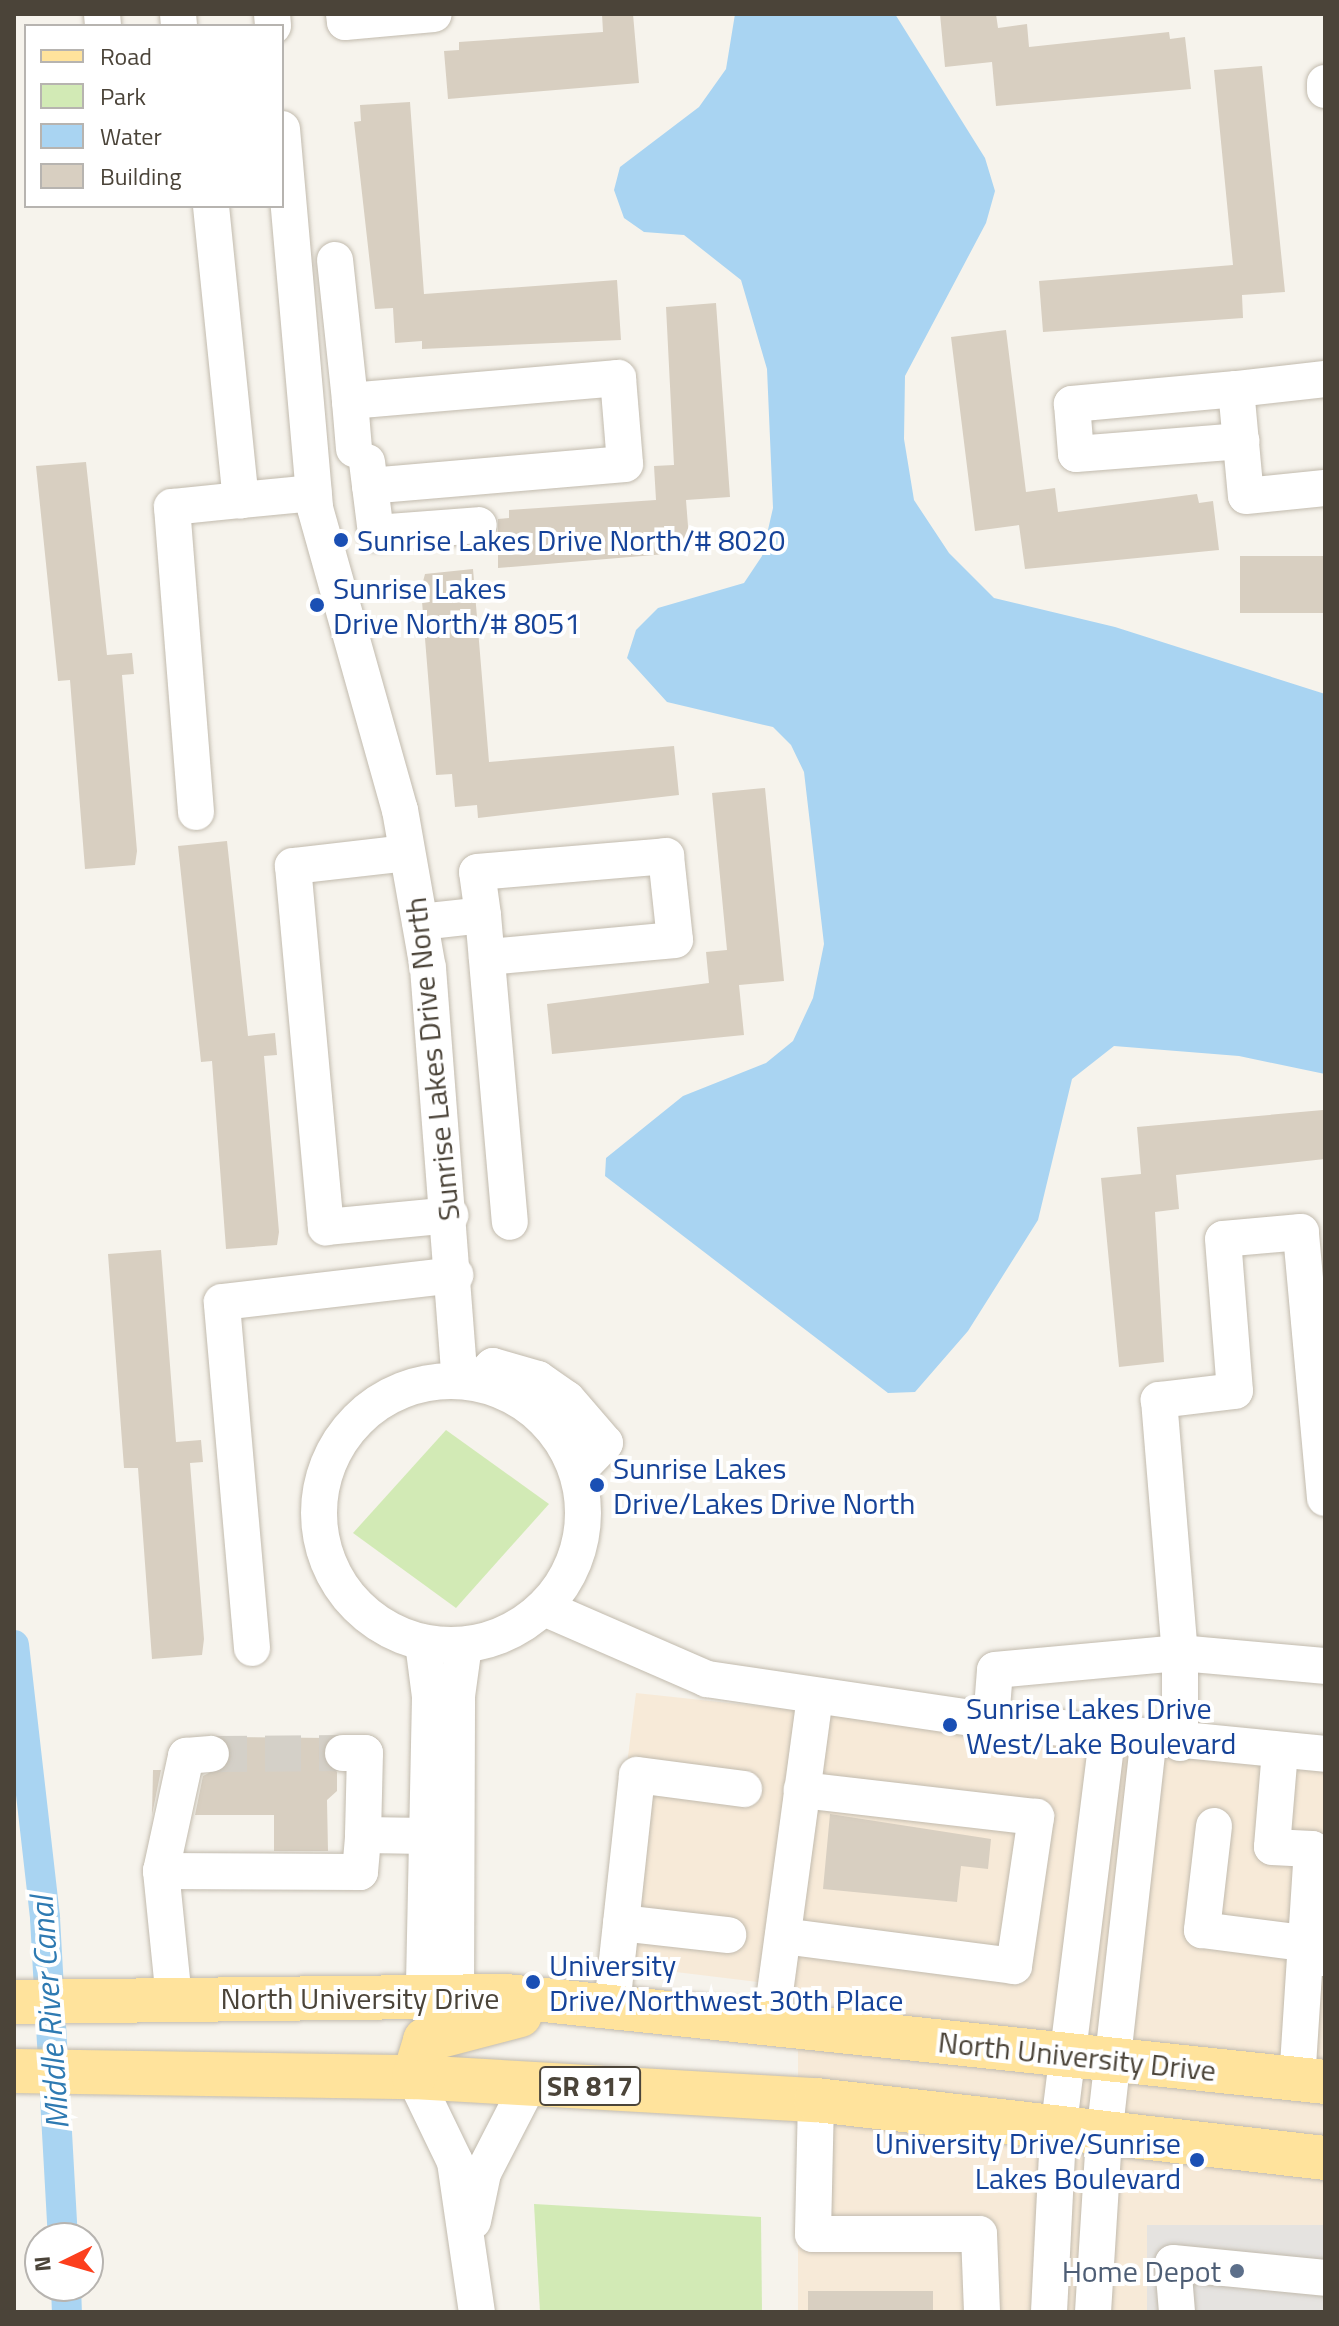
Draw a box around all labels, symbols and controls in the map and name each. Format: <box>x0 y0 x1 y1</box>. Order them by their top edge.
legend <box>24 24 284 208</box>
text: Road <box>100 38 152 74</box>
text: Park <box>100 78 146 114</box>
text: Water <box>100 118 162 154</box>
text: Building <box>100 158 182 194</box>
place label: Sunrise Lakes Drive North/# 8020 <box>357 522 785 558</box>
marker: Sunrise Lakes Drive North/# 8020 <box>332 531 350 549</box>
place label: Sunrise Lakes Drive North/# 8051 <box>333 570 581 640</box>
marker: Sunrise Lakes Drive North/# 8051 <box>308 596 326 614</box>
street label: Sunrise Lakes Drive North <box>397 895 467 1223</box>
place label: Sunrise Lakes Drive/Lakes Drive North <box>613 1450 915 1520</box>
marker: Sunrise Lakes Drive/Lakes Drive North <box>588 1476 606 1494</box>
place label: Sunrise Lakes Drive West/Lake Boulevard <box>966 1690 1236 1760</box>
marker: Sunrise Lakes Drive West/Lake Boulevard <box>941 1716 959 1734</box>
water label: Middle River Canal <box>22 1895 76 2131</box>
place label: University Drive/Northwest 30th Place <box>549 1947 903 2018</box>
marker: University Drive/Northwest 30th Place <box>524 1973 542 1991</box>
street label: North University Drive <box>220 1980 500 2016</box>
street label: North University Drive <box>936 2024 1218 2088</box>
road number: SR 817 <box>538 2062 642 2110</box>
place label: University Drive/Sunrise Lakes Boulevard <box>875 2125 1181 2196</box>
marker: University Drive/Sunrise Lakes Boulevard <box>1188 2151 1206 2169</box>
north arrow <box>24 2222 104 2302</box>
place label: Home Depot <box>1062 2253 1221 2289</box>
text: N <box>24 2255 60 2273</box>
marker: Home Depot <box>1228 2262 1246 2280</box>

